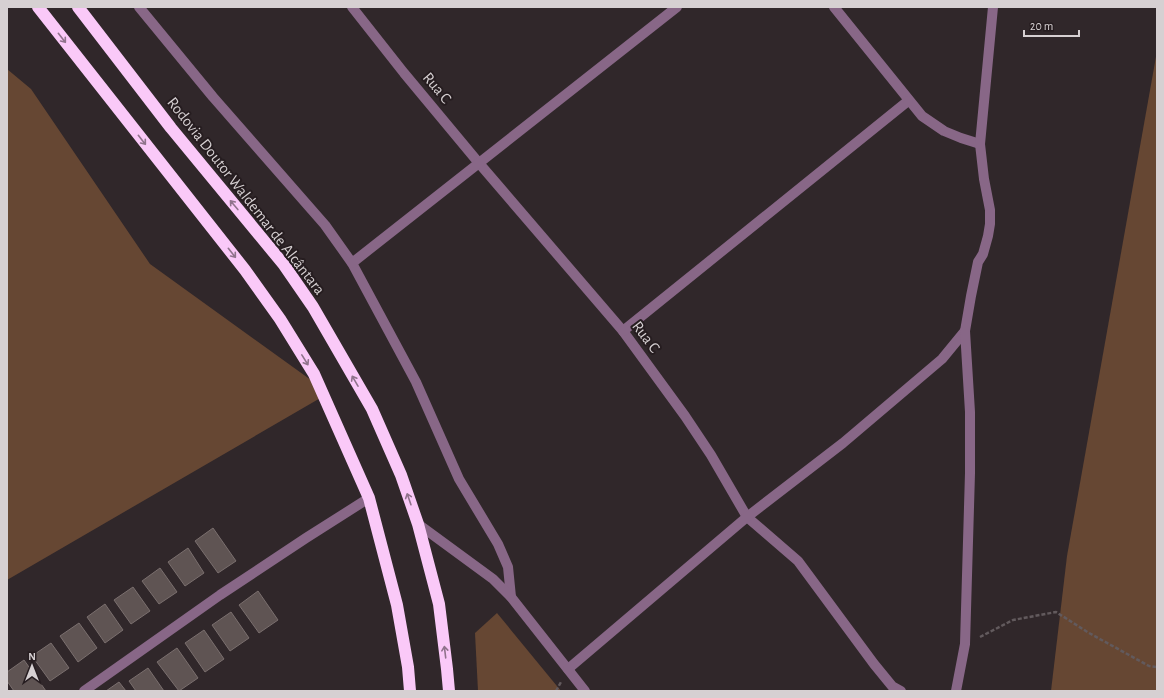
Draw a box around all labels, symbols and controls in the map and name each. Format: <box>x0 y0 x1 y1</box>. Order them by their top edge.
scale bar <box>1024 12 1079 38</box>
text: 20 m <box>1030 20 1053 32</box>
one-way arrow <box>58 32 66 43</box>
street label: Rua C <box>420 69 454 107</box>
street label: Rodovia Doutor Waldemar de Alcântara <box>164 94 328 298</box>
one-way arrow <box>138 134 147 145</box>
one-way arrow <box>230 199 239 210</box>
one-way arrow <box>227 247 236 258</box>
street label: Rua C <box>629 318 663 356</box>
one-way arrow <box>301 354 309 365</box>
one-way arrow <box>351 375 359 387</box>
one-way arrow <box>405 492 412 505</box>
north arrow <box>12 646 52 686</box>
one-way arrow <box>441 646 449 659</box>
text: N <box>28 651 36 662</box>

